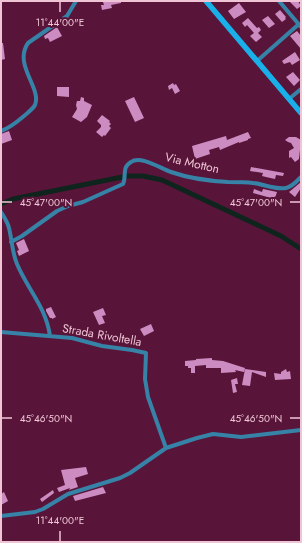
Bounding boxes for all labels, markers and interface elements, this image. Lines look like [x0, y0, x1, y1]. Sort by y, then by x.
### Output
text: 11°44'00"E [36, 15, 84, 30]
street label: Via Motton [163, 148, 221, 178]
text: 45°47'00"N [20, 195, 72, 210]
text: 45°47'00"N [230, 195, 282, 210]
street label: Strada Rivoltella [61, 319, 143, 351]
text: 45°46'50"N [20, 411, 72, 426]
text: 45°46'50"N [230, 411, 282, 426]
text: 11°44'00"E [36, 513, 84, 528]

